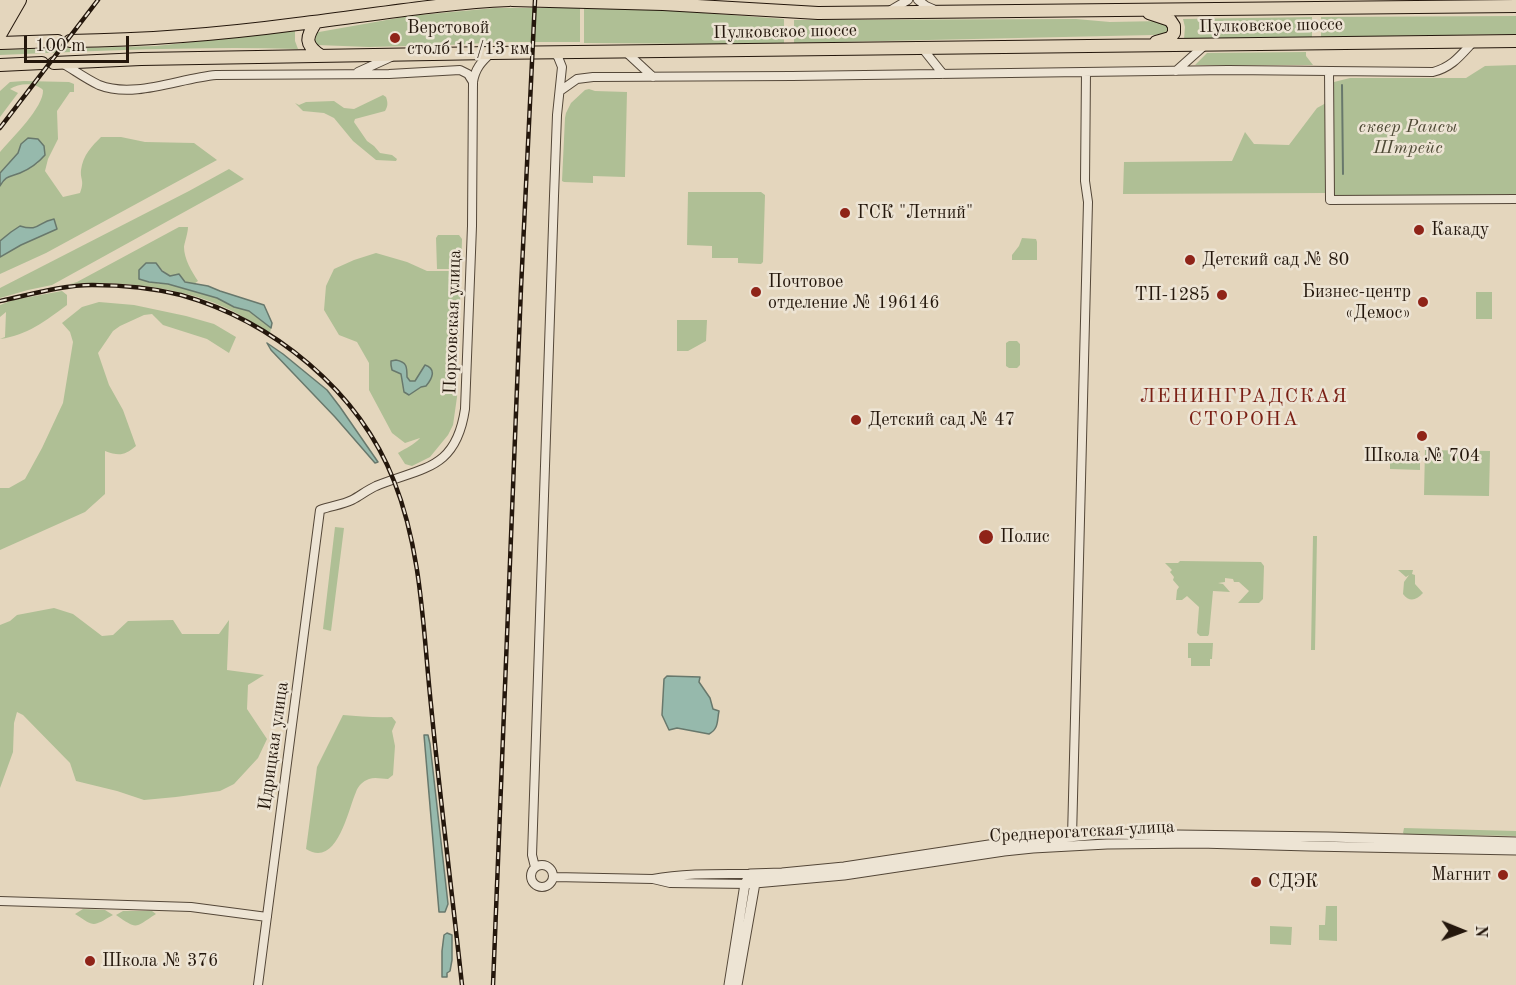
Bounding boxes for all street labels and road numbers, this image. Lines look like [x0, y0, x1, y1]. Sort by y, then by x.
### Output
street label: Пулковское шоссе [1199, 14, 1343, 38]
street label: Пулковское шоссе [713, 20, 857, 44]
street label: Порховская улица [440, 249, 466, 395]
street label: Идрицкая улица [254, 680, 294, 812]
street label: Среднерогатская улица [989, 816, 1175, 848]

